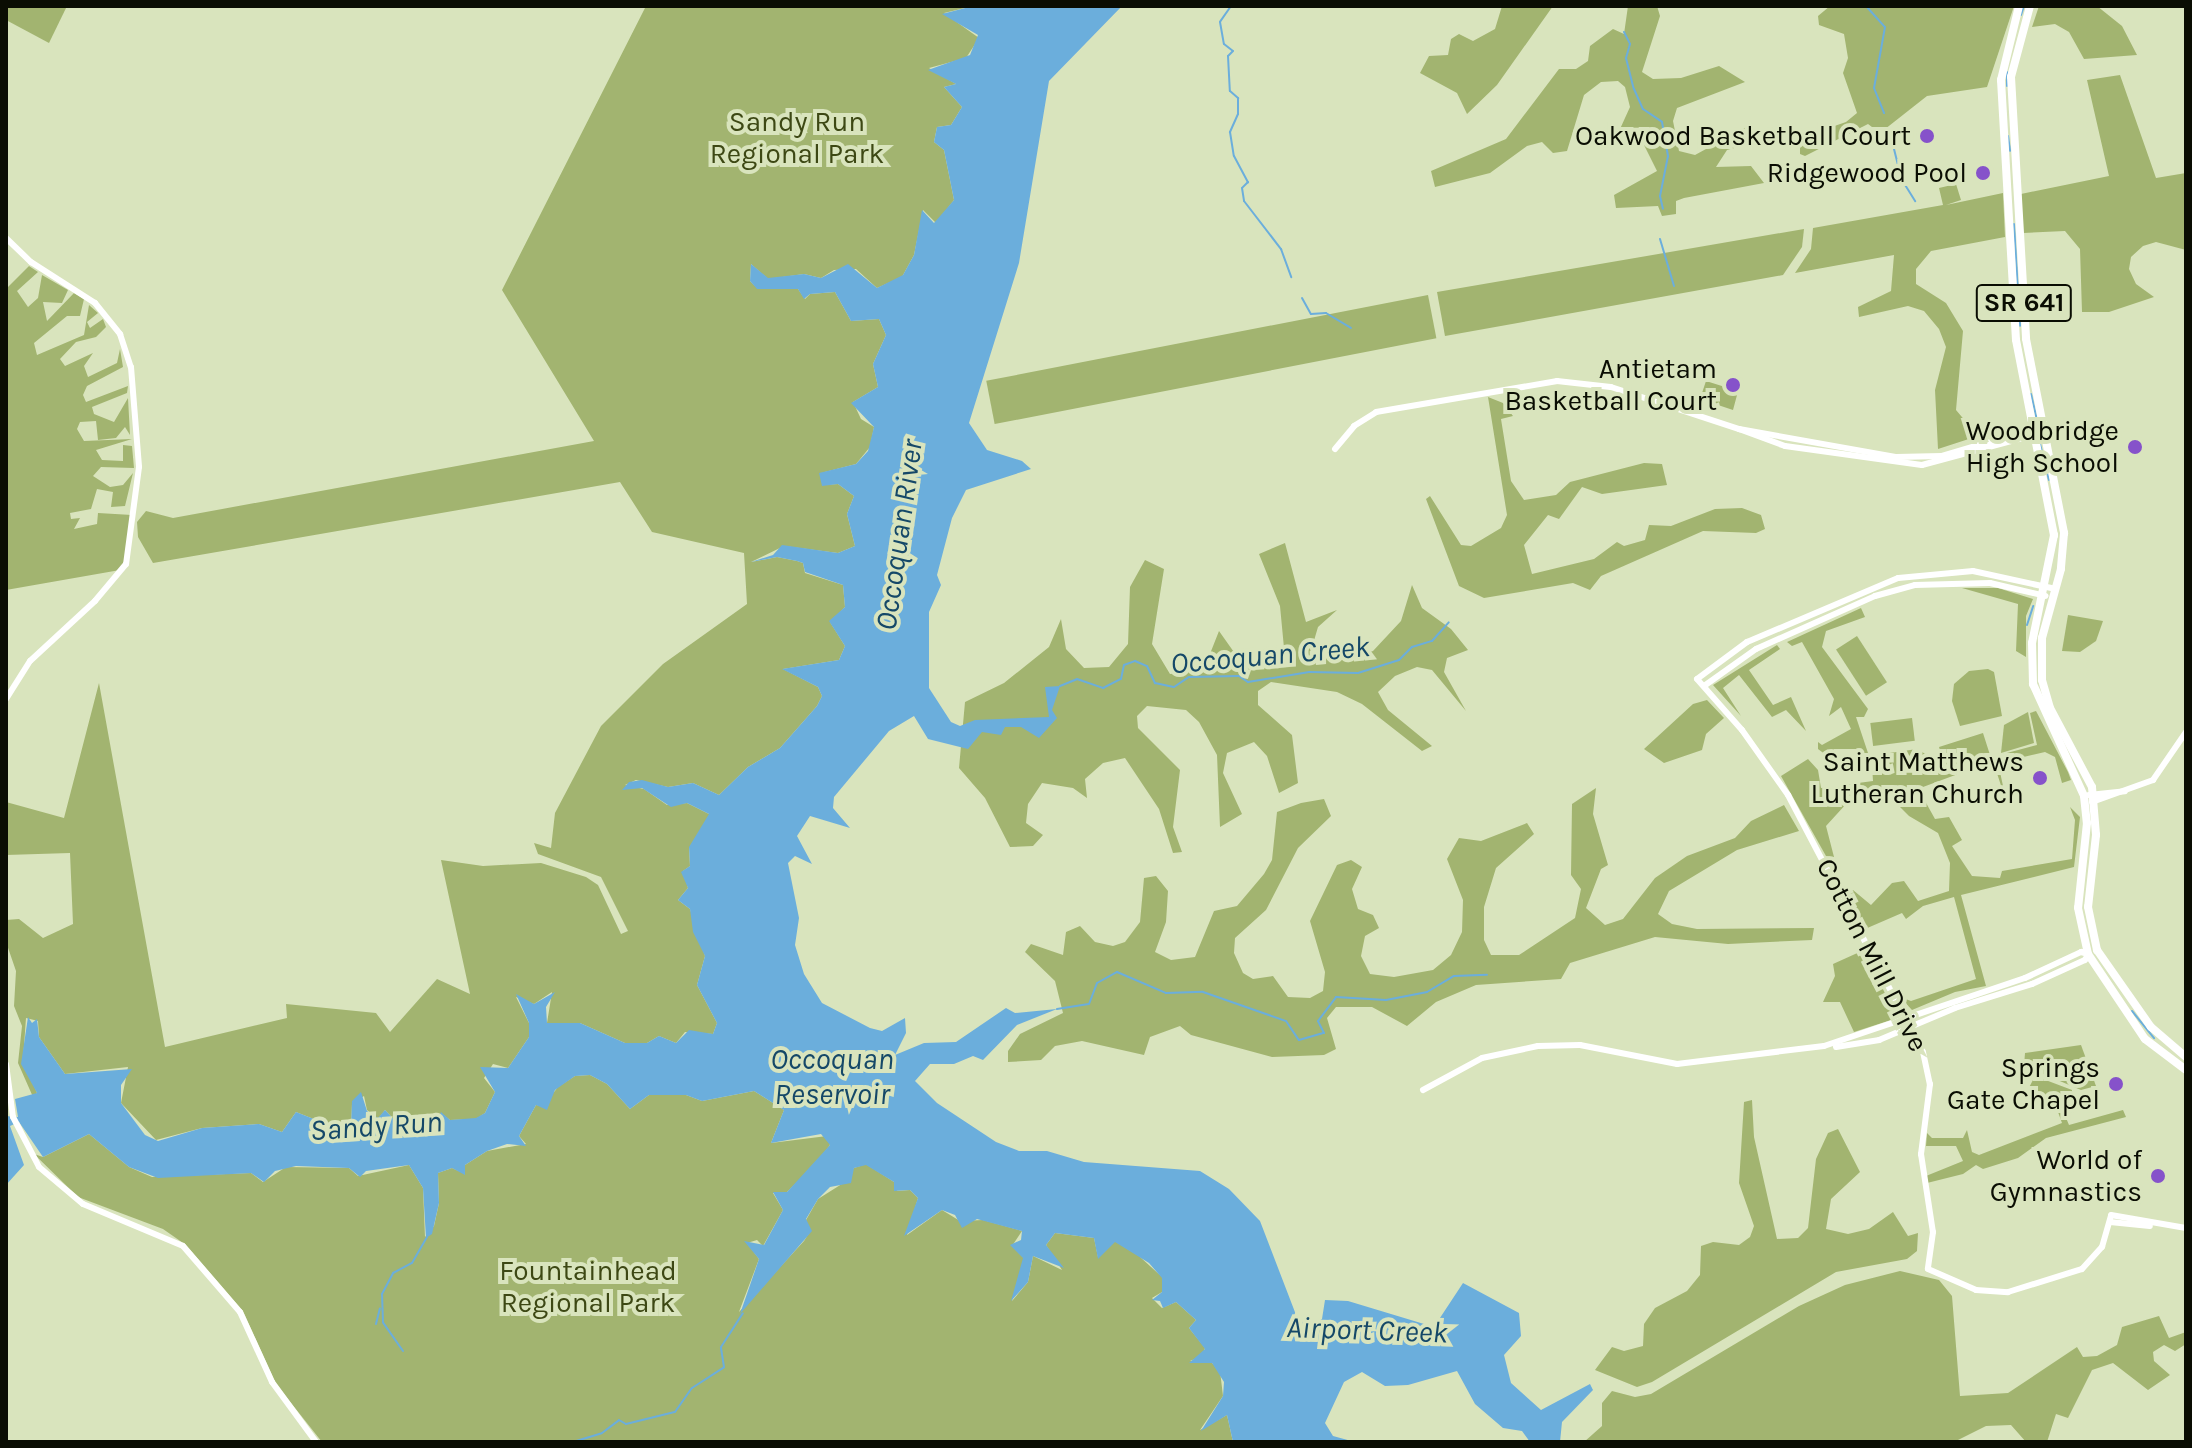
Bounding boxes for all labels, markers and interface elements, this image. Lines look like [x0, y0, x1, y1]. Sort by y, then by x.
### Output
park label: Sandy Run Regional Park [710, 105, 884, 171]
place label: Oakwood Basketball Court [1575, 119, 1911, 153]
marker: Oakwood Basketball Court [1918, 127, 1936, 145]
place label: Ridgewood Pool [1767, 156, 1967, 190]
marker: Ridgewood Pool [1974, 164, 1992, 182]
road number: SR 641 [1974, 281, 2074, 325]
place label: Antietam Basketball Court [1504, 352, 1717, 418]
marker: Antietam Basketball Court [1724, 376, 1742, 394]
place label: Woodbridge High School [1966, 414, 2119, 480]
water label: Occoquan River [868, 437, 930, 633]
marker: Woodbridge High School [2126, 438, 2144, 456]
water label: Occoquan Creek [1169, 628, 1371, 682]
place label: Saint Matthews Lutheran Church [1811, 745, 2024, 811]
marker: Saint Matthews Lutheran Church [2031, 769, 2049, 787]
street label: Cotton Mill Drive [1809, 853, 1935, 1057]
water label: Occoquan Reservoir [770, 1041, 894, 1112]
place label: Springs Gate Chapel [1947, 1051, 2100, 1117]
marker: Springs Gate Chapel [2107, 1075, 2125, 1093]
water label: Sandy Run [309, 1103, 443, 1149]
place label: World of Gymnastics [1990, 1143, 2142, 1209]
marker: World of Gymnastics [2149, 1167, 2167, 1185]
park label: Fountainhead Regional Park [499, 1254, 677, 1320]
water label: Airport Creek [1286, 1309, 1448, 1351]

